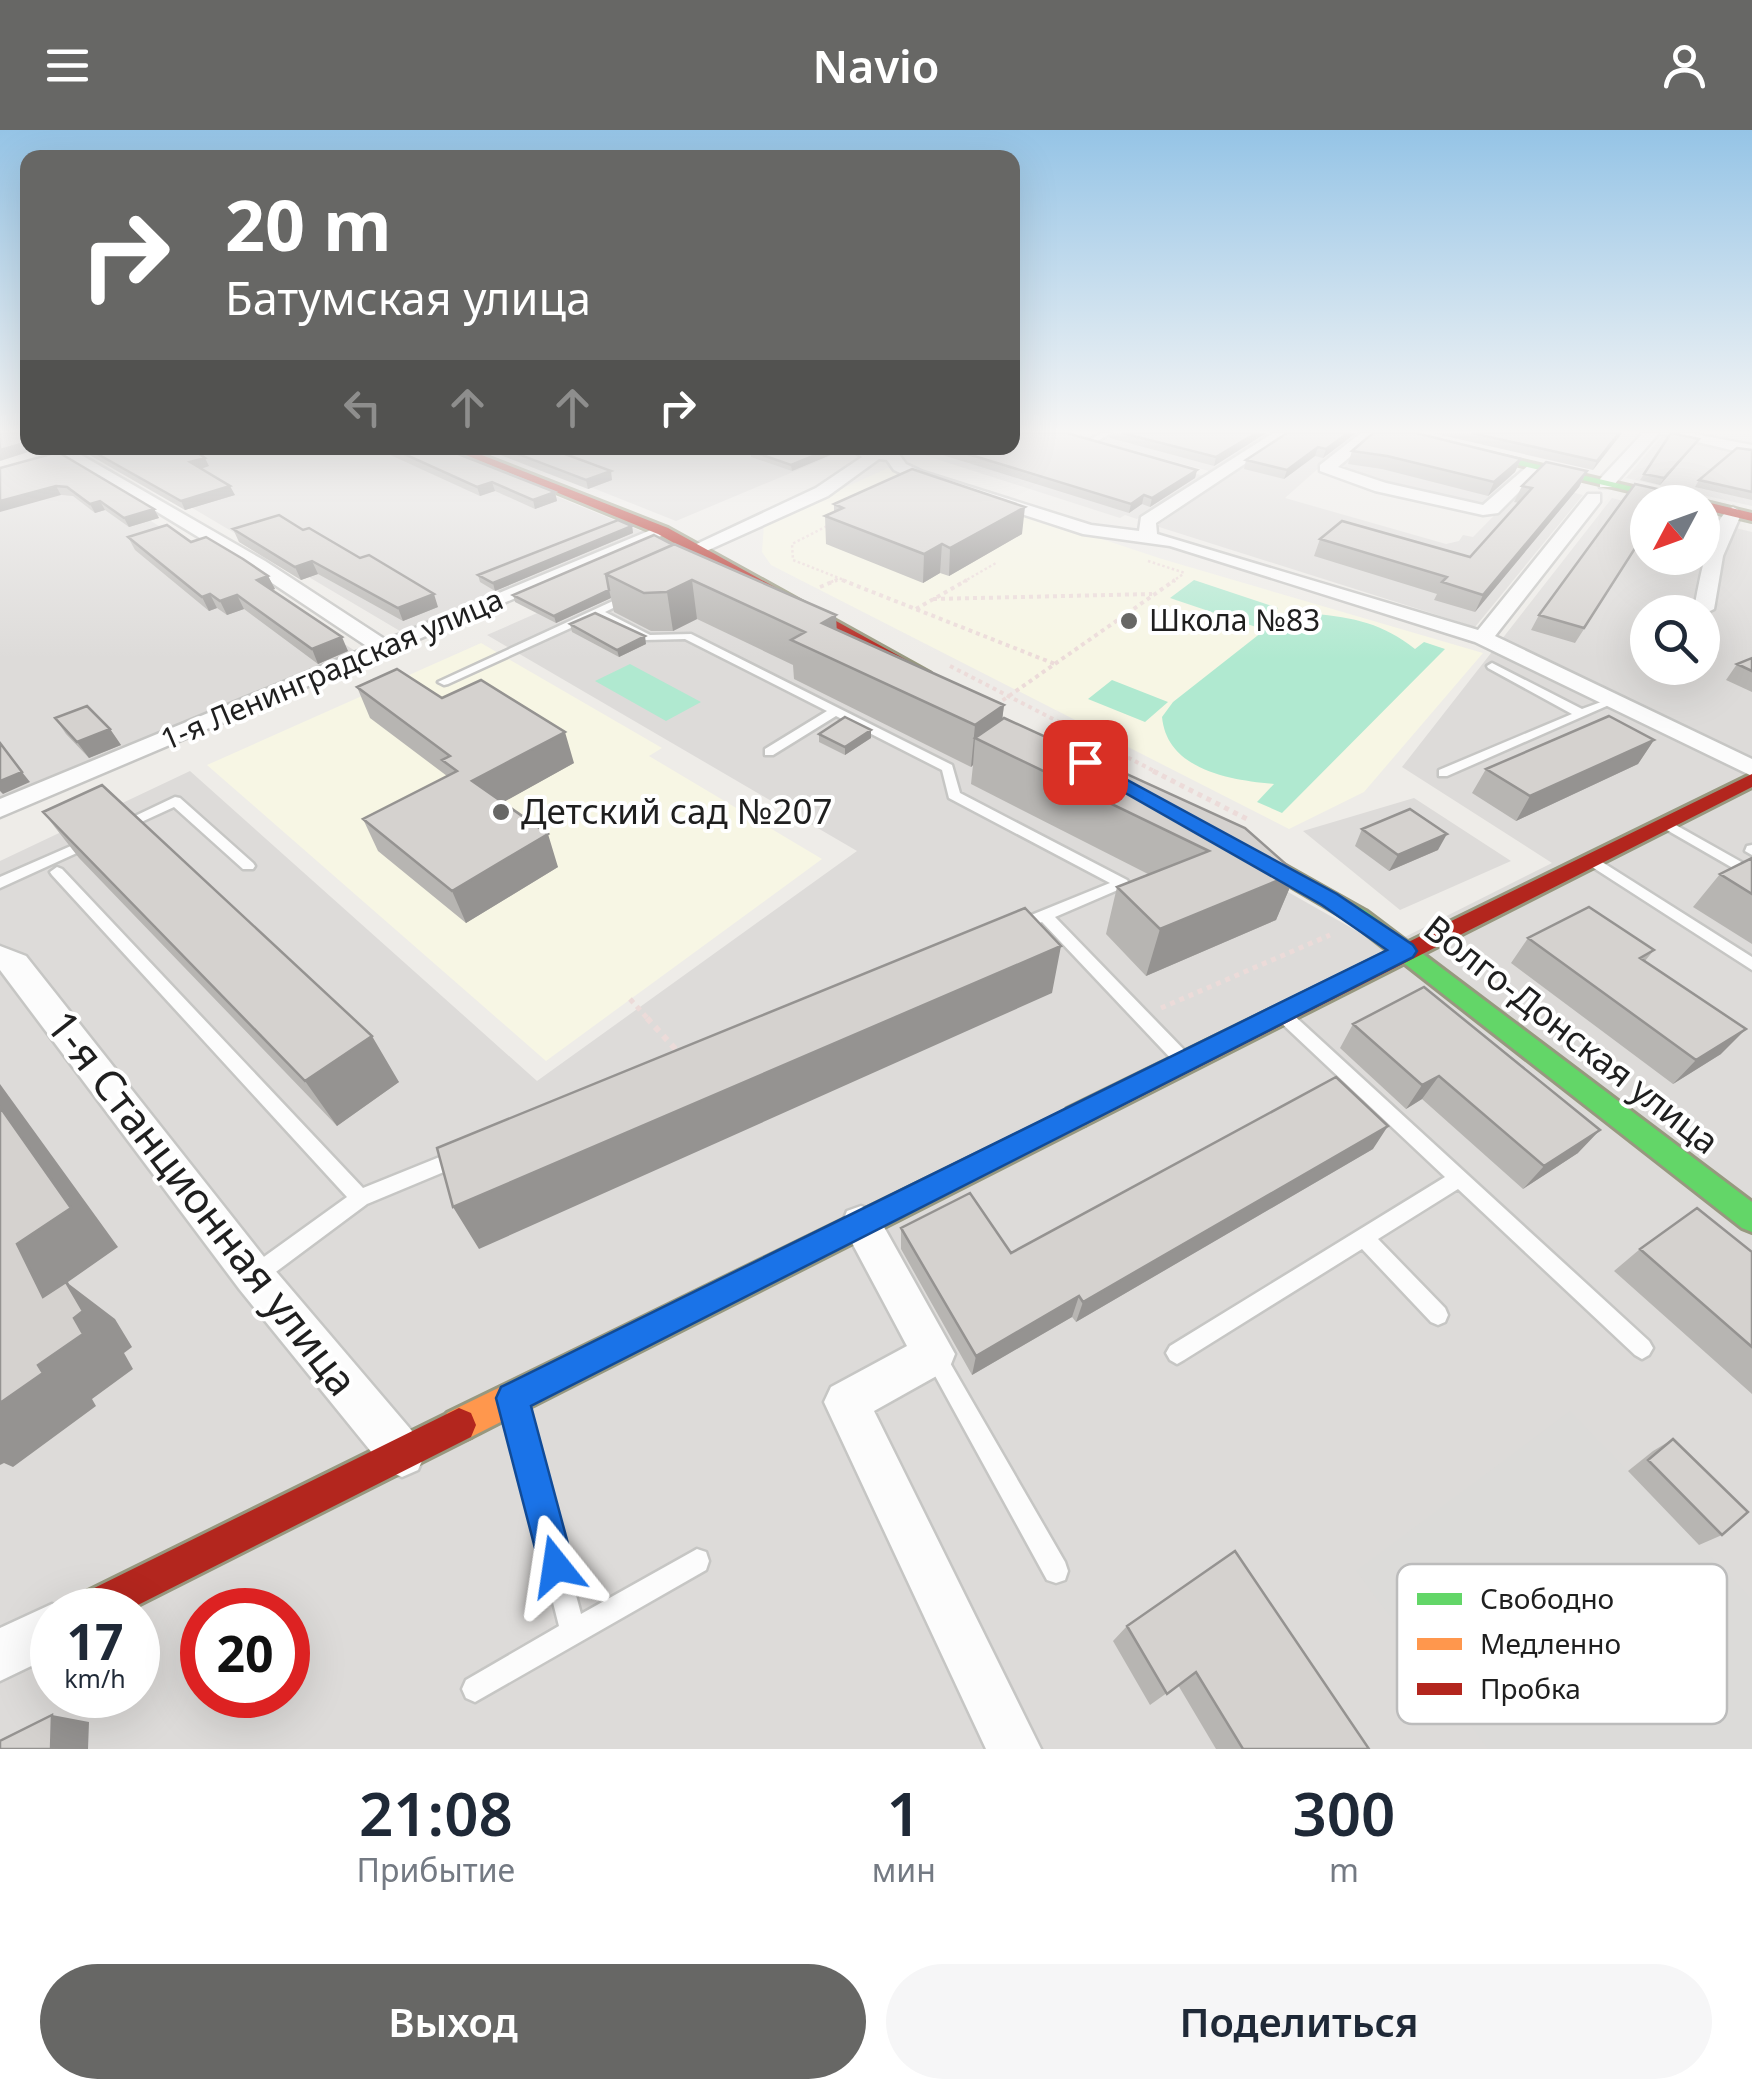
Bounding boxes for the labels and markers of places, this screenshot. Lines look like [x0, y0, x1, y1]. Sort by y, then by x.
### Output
place label: Школа №83 [1149, 599, 1320, 640]
marker: Школа №83 [1118, 610, 1140, 632]
pin [1043, 720, 1128, 805]
place label: Детский сад №207 [521, 787, 833, 834]
marker: Детский сад №207 [490, 801, 512, 823]

